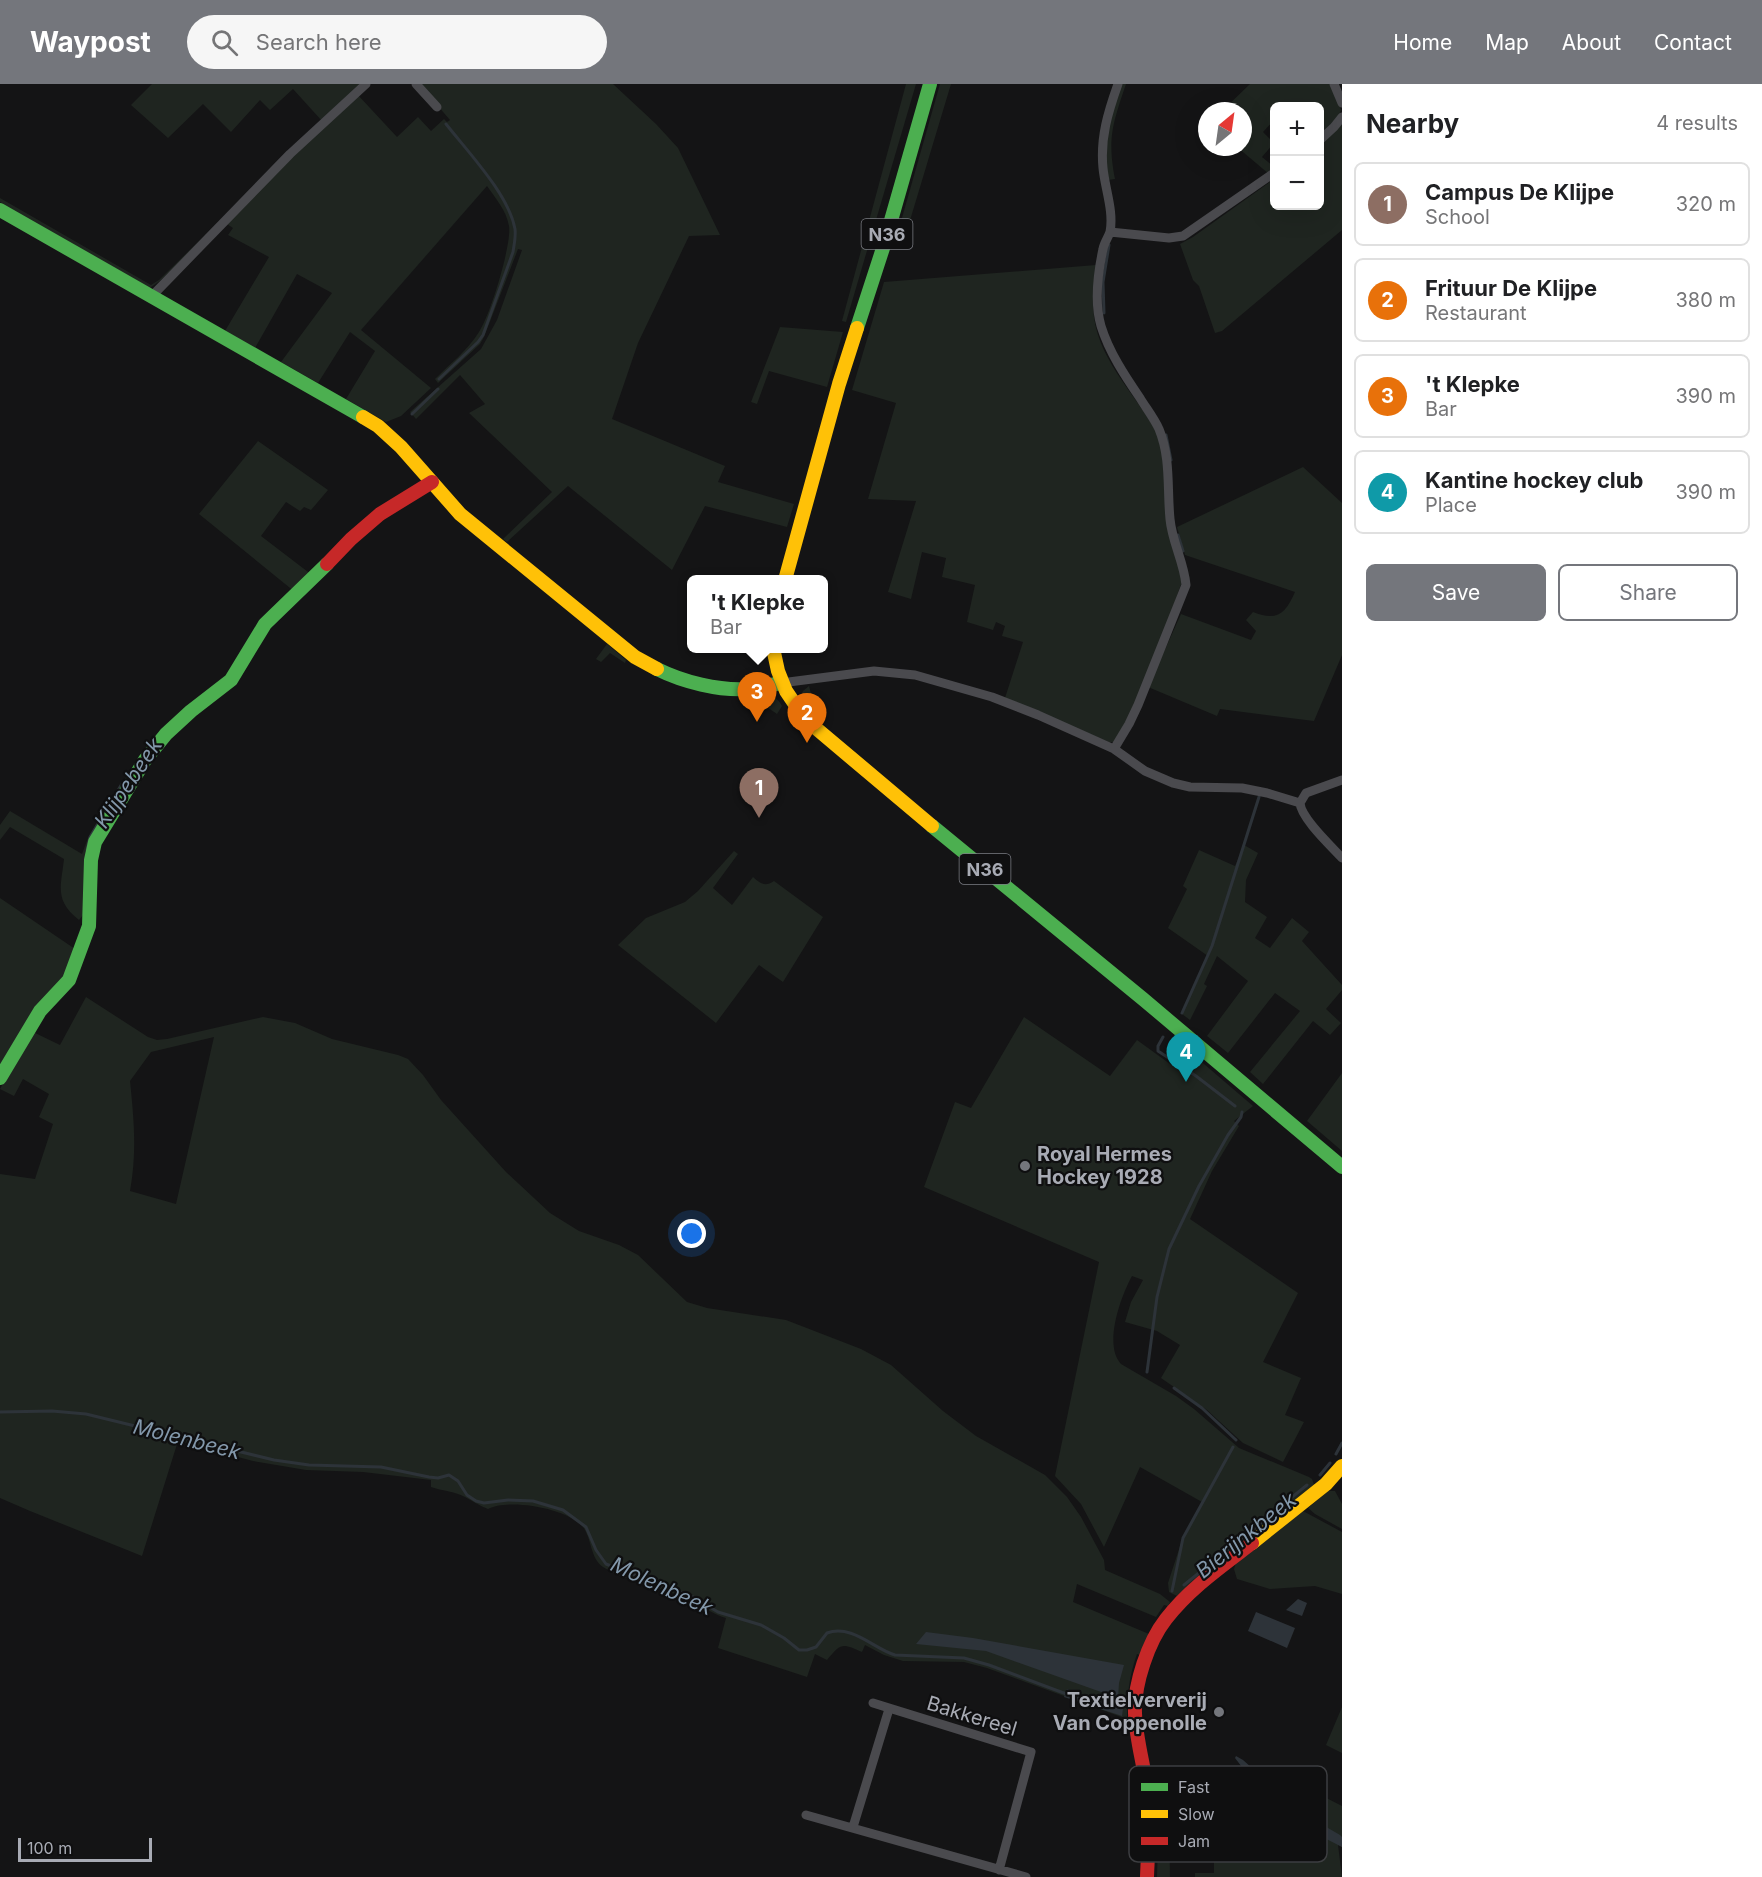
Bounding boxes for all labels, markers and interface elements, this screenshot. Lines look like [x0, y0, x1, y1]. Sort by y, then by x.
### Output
search box [187, 15, 607, 69]
text: Waypost [30, 25, 151, 59]
icon: search [208, 26, 241, 59]
text: Search here [256, 29, 382, 55]
text: Home [1393, 30, 1452, 55]
text: Map [1485, 30, 1529, 55]
text: About [1562, 30, 1621, 55]
text: Contact [1654, 30, 1732, 55]
north arrow [1198, 102, 1252, 156]
map controls [1270, 102, 1324, 210]
button: + [1270, 102, 1324, 156]
text: Nearby [1366, 108, 1459, 139]
text: 4 results [1656, 111, 1738, 135]
button: − [1270, 156, 1324, 210]
text: Campus De Klijpe [1425, 179, 1614, 205]
text: 1 [1383, 192, 1392, 216]
text: 320 m [1676, 192, 1736, 216]
text: School [1425, 205, 1490, 229]
road number: N36 [862, 219, 912, 249]
text: Frituur De Klijpe [1425, 275, 1597, 301]
text: 2 [1381, 288, 1394, 312]
text: 380 m [1676, 288, 1736, 312]
text: Restaurant [1425, 301, 1527, 325]
text: 't Klepke [1425, 371, 1520, 397]
text: 3 [1381, 384, 1394, 408]
text: 390 m [1675, 384, 1736, 408]
text: Bar [1425, 397, 1457, 421]
text: Kantine hockey club [1425, 467, 1643, 493]
text: 4 [1381, 480, 1394, 504]
text: 390 m [1675, 480, 1736, 504]
text: Place [1425, 493, 1477, 517]
button: Save [1366, 564, 1546, 621]
button: Share [1558, 564, 1738, 621]
popup [687, 575, 828, 653]
text: 't Klepke [710, 589, 805, 615]
text: Bar [710, 615, 742, 639]
pin: 3 [738, 672, 777, 722]
pin: 2 [788, 694, 826, 743]
water label: Klijpebeek [89, 733, 167, 833]
pin: 1 [740, 768, 778, 818]
road number: N36 [960, 854, 1010, 884]
pin: 4 [1166, 1032, 1206, 1082]
place label: Royal Hermes Hockey 1928 [1037, 1142, 1172, 1189]
marker: Royal Hermes Hockey 1928 [1018, 1159, 1032, 1173]
your location [677, 1219, 706, 1248]
water label: Molenbeek [131, 1414, 244, 1465]
water label: Bierijnkbeek [1191, 1487, 1302, 1583]
water label: Molenbeek [607, 1551, 717, 1621]
place label: Textielververij Van Coppenolle [1053, 1688, 1207, 1735]
street label: Bakkereel [924, 1691, 1020, 1741]
marker: Textielververij Van Coppenolle [1212, 1705, 1226, 1719]
legend [1129, 1766, 1327, 1862]
text: Fast [1178, 1777, 1210, 1797]
text: Slow [1178, 1804, 1215, 1824]
text: Jam [1178, 1831, 1210, 1851]
scale bar [18, 1835, 152, 1862]
text: 100 m [27, 1838, 72, 1858]

